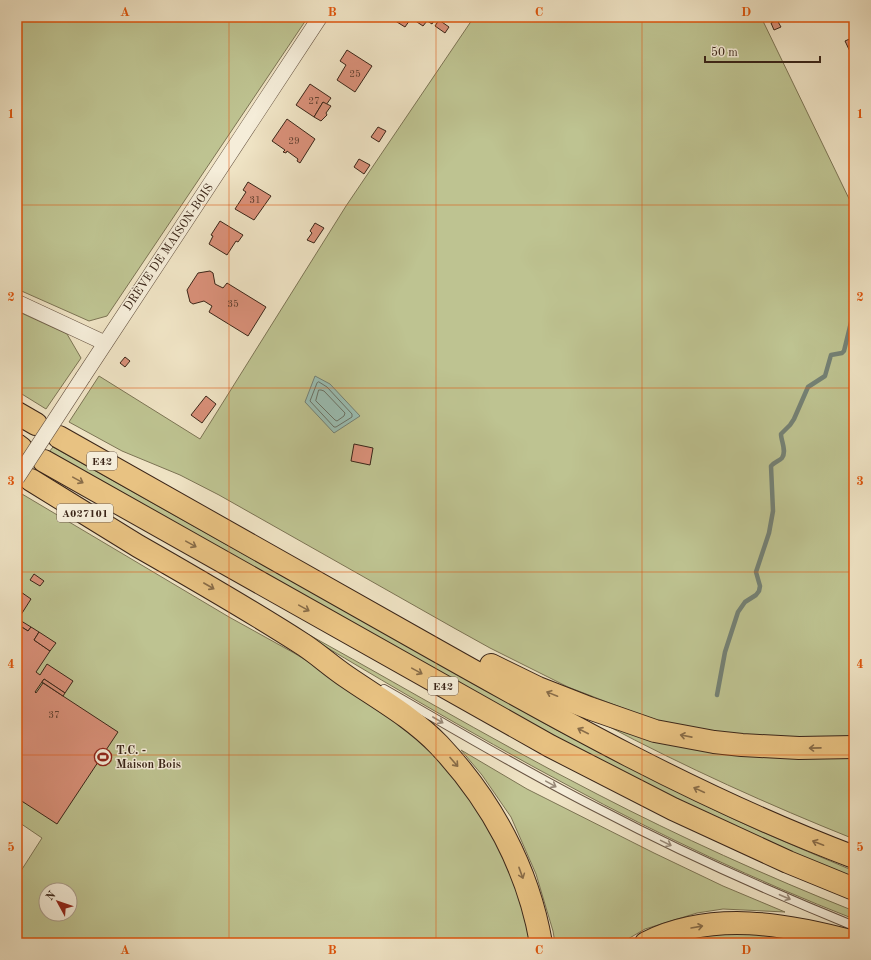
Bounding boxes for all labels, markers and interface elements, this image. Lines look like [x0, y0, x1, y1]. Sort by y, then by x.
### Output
text: A [120, 6, 130, 19]
text: B [327, 6, 337, 19]
text: C [535, 6, 543, 19]
text: D [741, 6, 751, 19]
scale bar [705, 38, 820, 64]
text: 50 m [711, 46, 738, 59]
house number: 25 [349, 69, 361, 79]
house number: 27 [308, 96, 320, 106]
text: 1 [7, 108, 15, 121]
text: 1 [856, 108, 864, 121]
house number: 29 [288, 136, 300, 146]
street label: DRÈVE DE MAISON-BOIS [119, 180, 216, 313]
house number: 31 [249, 195, 261, 205]
text: 2 [7, 291, 15, 304]
text: 2 [856, 291, 864, 304]
house number: 35 [227, 299, 239, 309]
road number: E42 [87, 452, 117, 470]
text: 3 [7, 475, 15, 488]
text: 3 [856, 475, 864, 488]
one-way arrow [72, 476, 84, 484]
road number: A027101 [57, 504, 113, 522]
one-way arrow [185, 540, 197, 548]
one-way arrow [203, 583, 215, 591]
one-way arrow [298, 604, 310, 612]
text: 4 [7, 658, 15, 671]
text: 4 [856, 658, 864, 671]
one-way arrow [411, 668, 423, 676]
road number: E42 [428, 677, 458, 695]
one-way arrow [547, 689, 559, 697]
house number: 37 [48, 710, 60, 720]
one-way arrow [432, 716, 444, 724]
one-way arrow [577, 727, 589, 734]
one-way arrow [680, 732, 693, 740]
one-way arrow [809, 744, 822, 752]
place label: T.C. - Maison Bois [116, 745, 181, 771]
sports icon: T.C. - Maison Bois [93, 747, 113, 767]
one-way arrow [449, 757, 458, 767]
one-way arrow [545, 780, 557, 788]
one-way arrow [693, 786, 705, 793]
one-way arrow [812, 839, 824, 847]
one-way arrow [660, 840, 672, 847]
text: 5 [7, 841, 15, 854]
text: 5 [856, 841, 864, 854]
one-way arrow [518, 866, 526, 878]
north arrow [38, 882, 78, 922]
text: N [45, 889, 59, 903]
one-way arrow [778, 894, 790, 901]
one-way arrow [690, 923, 703, 931]
text: A [120, 944, 130, 957]
text: B [327, 944, 337, 957]
text: C [535, 944, 543, 957]
text: D [741, 944, 751, 957]

